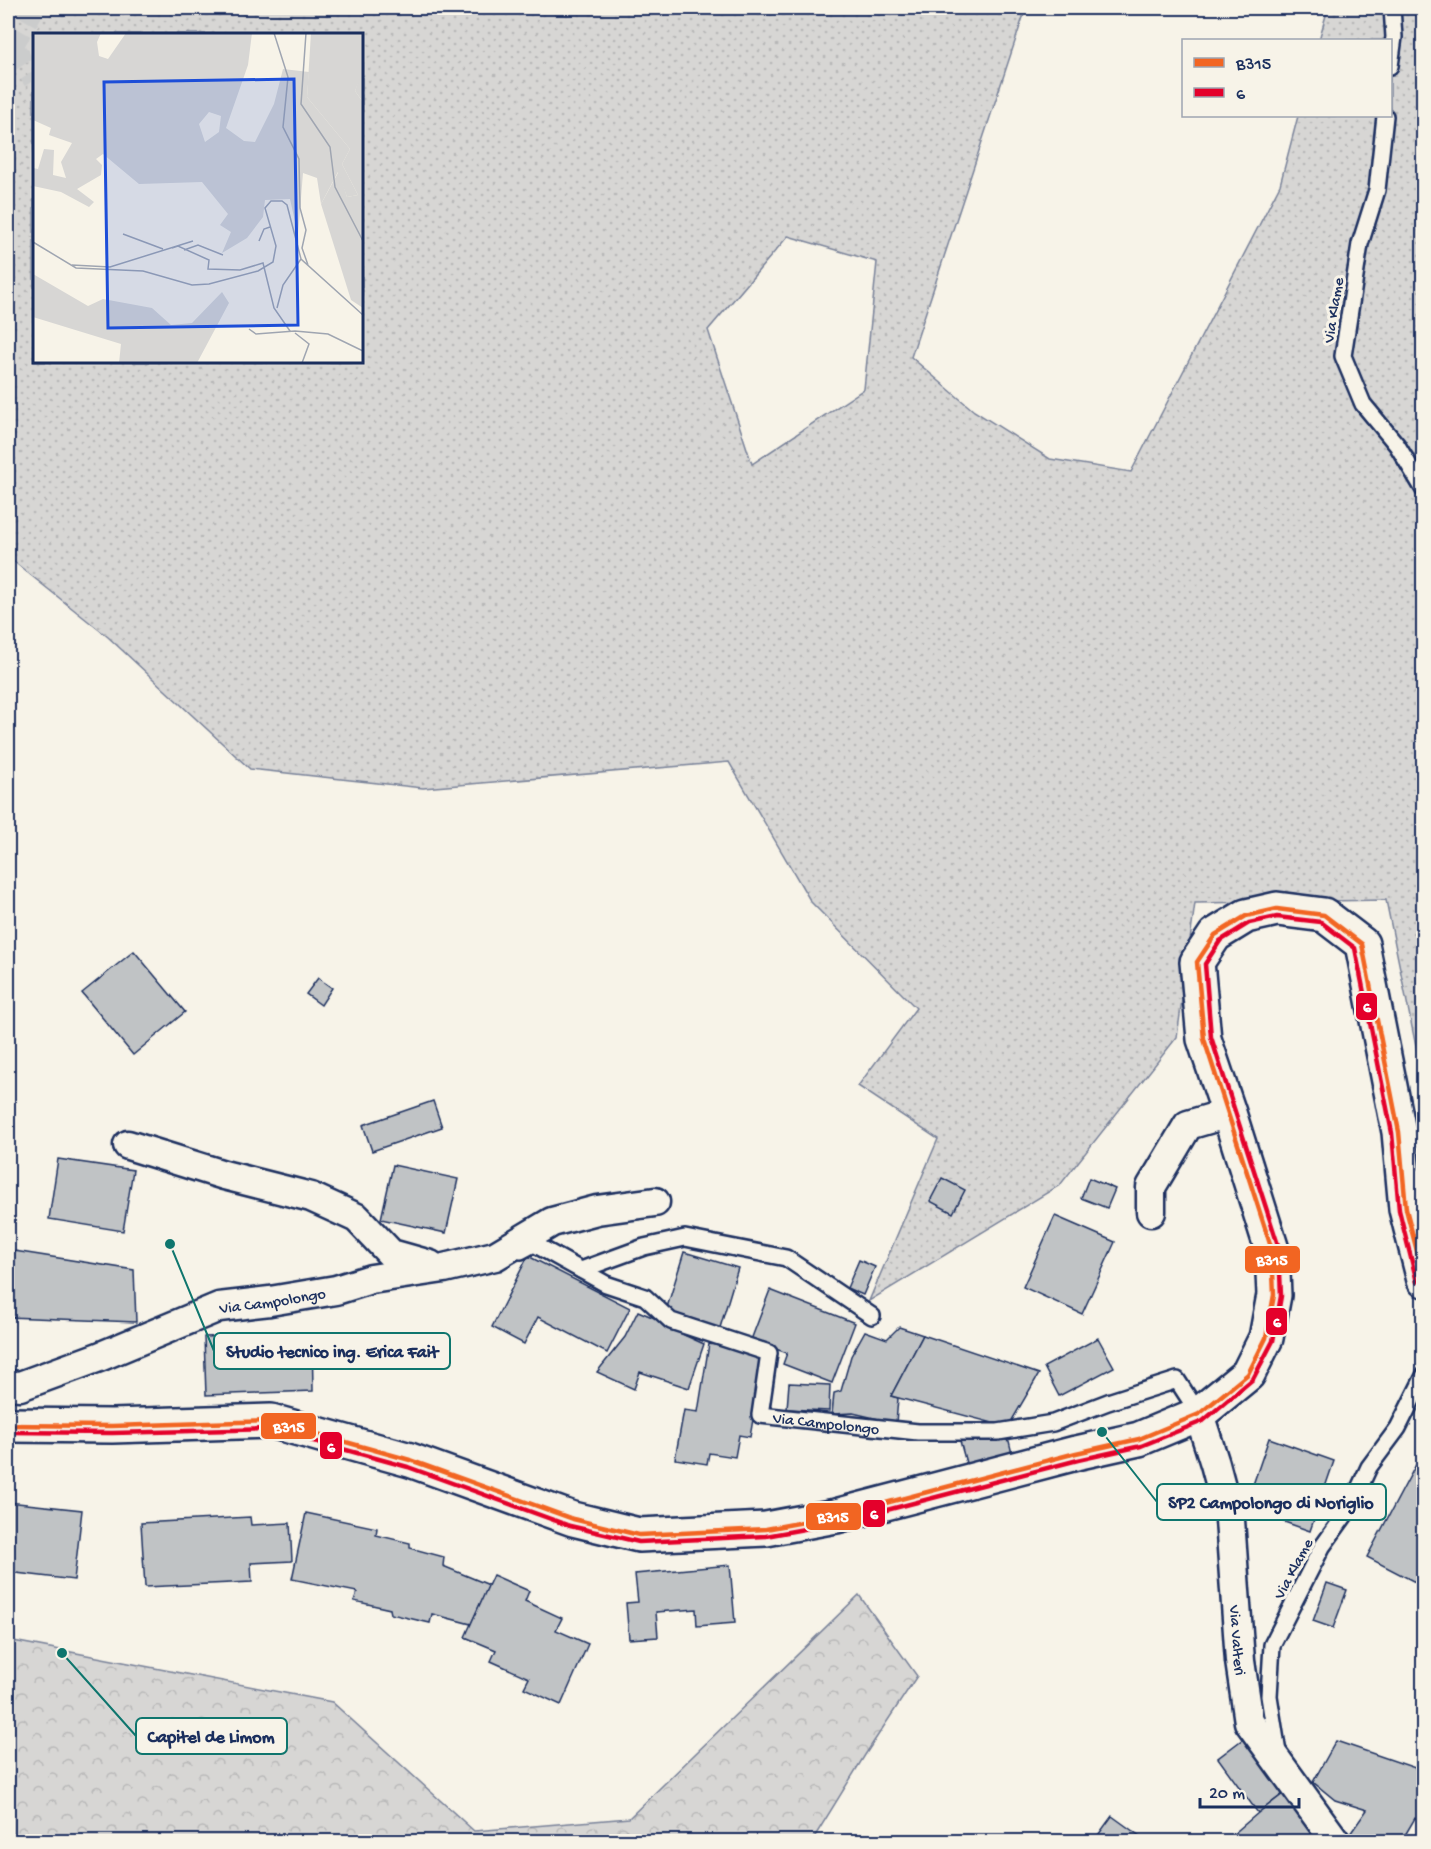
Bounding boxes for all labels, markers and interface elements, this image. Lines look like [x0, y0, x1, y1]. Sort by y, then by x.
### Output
inset map [33, 33, 363, 363]
legend [1182, 39, 1392, 117]
text: B315 [1235, 55, 1271, 76]
text: 6 [1236, 85, 1246, 106]
street label: Via Klame [1321, 276, 1350, 346]
line badge: 6 [1355, 992, 1378, 1021]
text: 6 [1363, 1000, 1372, 1019]
line badge: B315 [1244, 1245, 1301, 1274]
text: B315 [1255, 1253, 1288, 1272]
street label: Via Campolongo [218, 1286, 327, 1320]
line badge: 6 [1265, 1307, 1288, 1336]
text: 6 [1273, 1315, 1282, 1334]
callout: Studio tecnico ing. Erica Fait [214, 1333, 450, 1369]
text: Studio tecnico ing. Erica Fait [226, 1343, 440, 1364]
street label: Via Campolongo [771, 1410, 880, 1441]
line badge: B315 [260, 1412, 317, 1440]
text: B315 [272, 1420, 305, 1439]
line badge: 6 [319, 1431, 343, 1460]
text: 6 [327, 1440, 336, 1459]
callout: SP2 Campolongo di Noriglio [1157, 1484, 1386, 1520]
text: SP2 Campolongo di Noriglio [1168, 1494, 1374, 1515]
line badge: 6 [862, 1499, 886, 1528]
line badge: B315 [805, 1502, 862, 1531]
text: 6 [870, 1507, 879, 1526]
text: B315 [816, 1510, 849, 1529]
street label: Via Klame [1271, 1535, 1319, 1604]
street label: Via Valteri [1223, 1604, 1248, 1677]
callout: Capitel de Limom [136, 1718, 287, 1754]
text: Capitel de Limom [147, 1728, 275, 1749]
scale bar [1200, 1771, 1299, 1809]
text: 20 m [1209, 1784, 1245, 1805]

